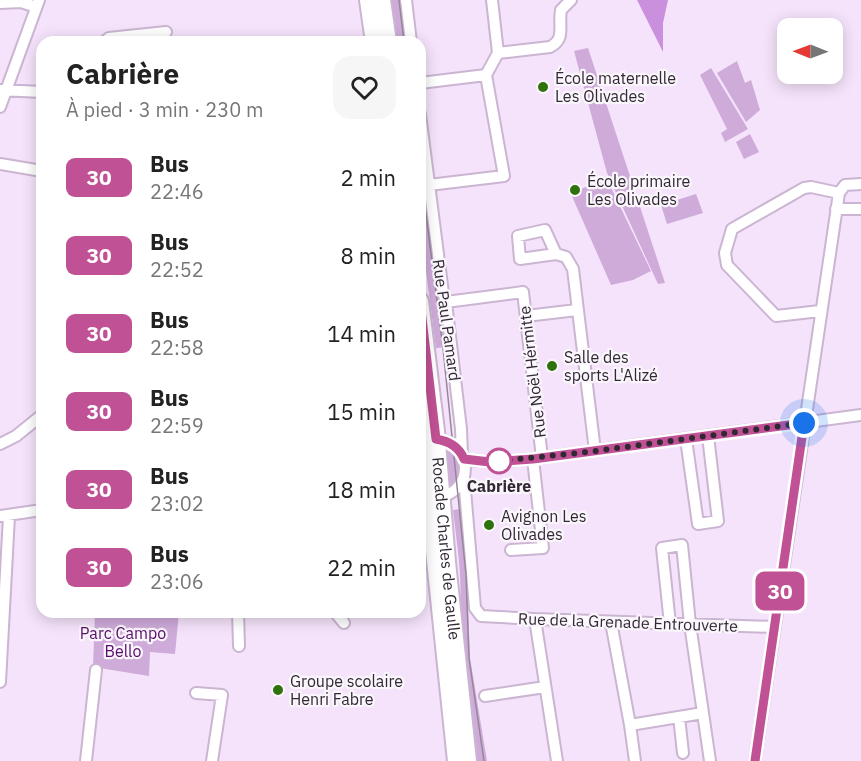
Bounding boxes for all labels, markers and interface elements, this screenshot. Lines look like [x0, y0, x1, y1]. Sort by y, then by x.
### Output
north arrow [777, 18, 843, 84]
map controls [777, 18, 843, 84]
text: Cabrière [66, 55, 179, 92]
button: heart [333, 56, 396, 119]
place label: École maternelle Les Olivades [555, 67, 676, 106]
marker: École maternelle Les Olivades [536, 80, 550, 94]
text: À pied · 3 min · 230 m [66, 96, 263, 123]
text: Bus [150, 149, 189, 178]
text: 30 [86, 163, 112, 191]
text: 2 min [340, 163, 396, 192]
place label: École primaire Les Olivades [587, 170, 690, 209]
text: 22:46 [150, 178, 204, 205]
marker: École primaire Les Olivades [568, 183, 582, 197]
text: Bus [150, 227, 189, 256]
text: 30 [86, 241, 112, 269]
text: 8 min [340, 241, 396, 270]
text: 22:52 [150, 256, 204, 283]
street label: Rue Paul Pamard [429, 258, 465, 382]
text: Bus [150, 305, 189, 334]
street label: Rue Noël Hérmitte [514, 305, 550, 439]
text: 30 [86, 319, 112, 347]
text: 14 min [327, 319, 396, 348]
text: 22:58 [150, 334, 204, 361]
place label: Salle des sports L'Alizé [564, 347, 658, 385]
marker: Salle des sports L'Alizé [545, 359, 559, 373]
text: Bus [150, 383, 189, 412]
text: 30 [86, 397, 112, 425]
text: 15 min [327, 397, 396, 426]
your location [789, 408, 819, 438]
text: 22:59 [150, 412, 204, 439]
marker: Cabrière [486, 448, 512, 474]
street label: Rocade Charles de Gaulle [428, 456, 465, 641]
text: Bus [150, 461, 189, 490]
text: 30 [86, 475, 112, 503]
text: 18 min [327, 475, 396, 504]
place label: Cabrière [467, 476, 531, 496]
text: 23:02 [150, 490, 204, 517]
place label: Avignon Les Olivades [501, 506, 587, 544]
marker: Avignon Les Olivades [482, 518, 496, 532]
text: Bus [150, 539, 189, 568]
text: 30 [86, 553, 112, 581]
text: 22 min [327, 553, 396, 582]
text: 23:06 [150, 568, 204, 595]
line badge: 30 [753, 572, 807, 610]
text: 30 [767, 577, 793, 605]
street label: Rue de la Grenade Entrouverte [518, 608, 739, 636]
park label: Parc Campo Bello [80, 623, 166, 661]
place label: Groupe scolaire Henri Fabre [290, 671, 403, 709]
marker: Groupe scolaire Henri Fabre [271, 683, 285, 697]

